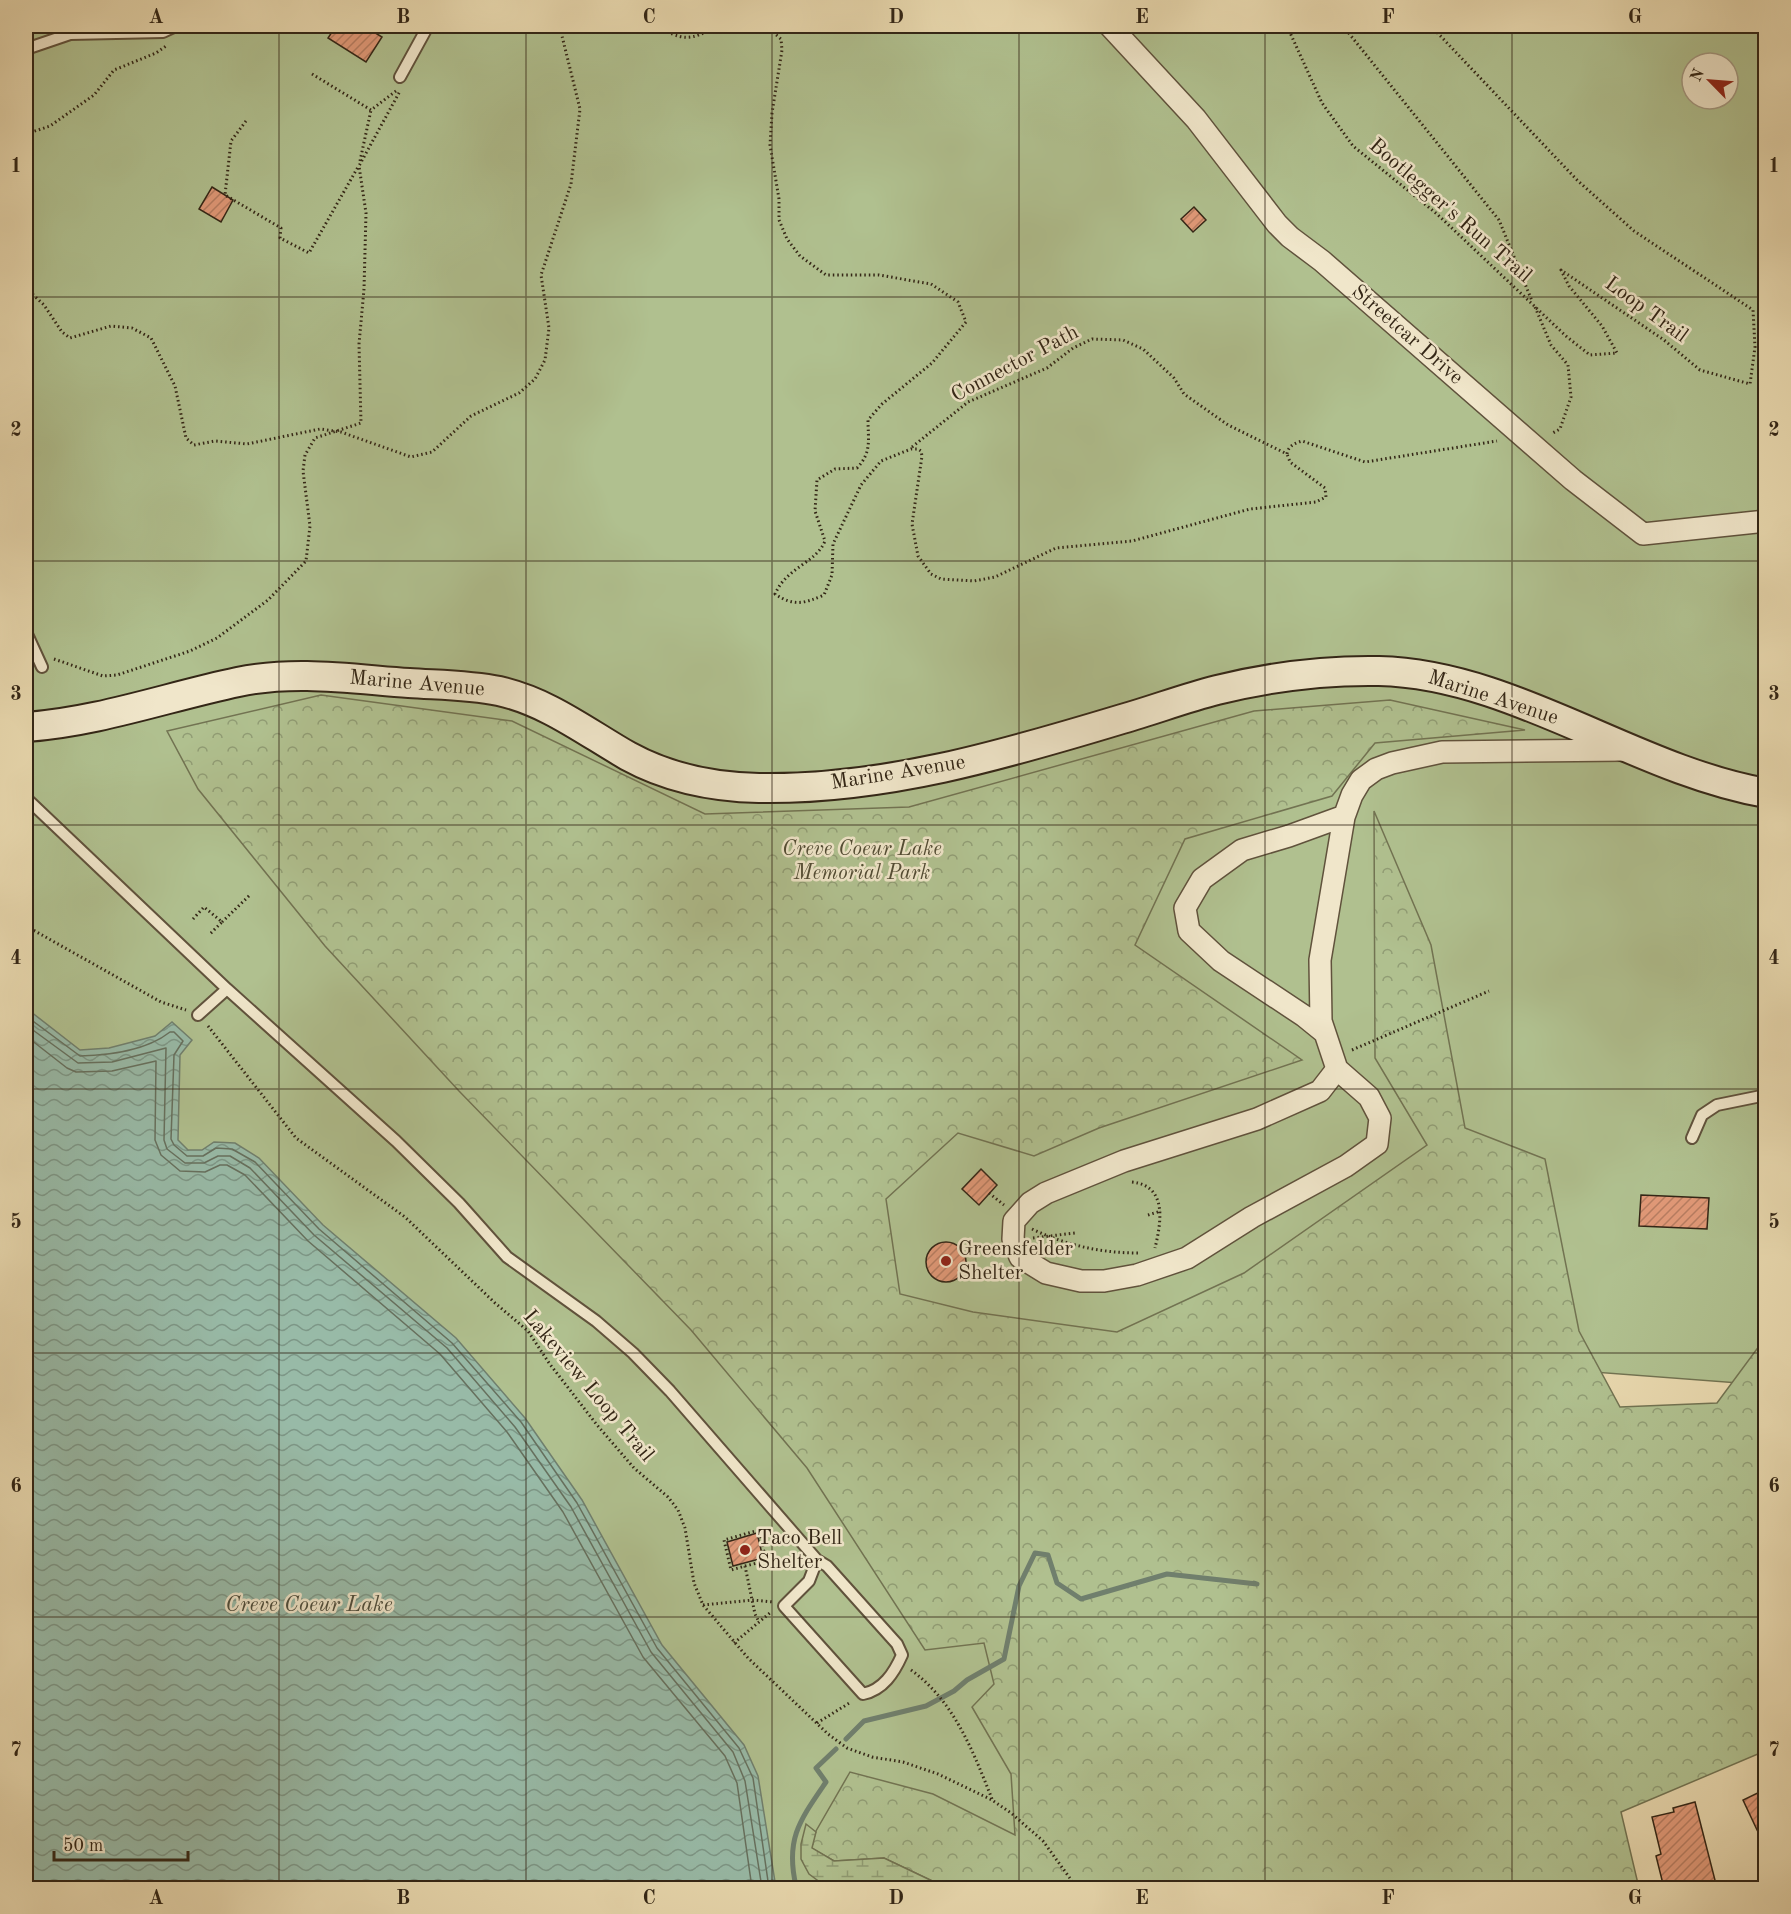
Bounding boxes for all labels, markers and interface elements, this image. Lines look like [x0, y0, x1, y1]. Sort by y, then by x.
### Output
text: A [148, 8, 164, 28]
text: B [396, 8, 410, 28]
text: C [642, 8, 656, 28]
text: D [888, 8, 904, 28]
text: E [1135, 8, 1149, 28]
text: F [1381, 8, 1395, 28]
text: G [1628, 8, 1642, 28]
north arrow [1680, 51, 1740, 111]
text: N [1688, 66, 1708, 84]
street label: Bootlegger's Run Trail [1365, 135, 1536, 287]
text: 1 [10, 157, 22, 177]
text: 1 [1768, 157, 1780, 177]
street label: Loop Trail [1601, 273, 1692, 347]
street label: Streetcar Drive [1347, 281, 1467, 389]
street label: Connector Path [948, 322, 1082, 406]
text: 2 [10, 421, 22, 441]
text: 2 [1768, 421, 1780, 441]
street label: Marine Avenue [1425, 667, 1561, 729]
street label: Marine Avenue [348, 668, 486, 700]
text: 3 [10, 685, 22, 705]
text: 3 [1768, 685, 1780, 705]
street label: Marine Avenue [829, 752, 967, 794]
park label: Creve Coeur Lake Memorial Park [782, 839, 942, 884]
text: 4 [10, 949, 22, 969]
text: 4 [1768, 949, 1780, 969]
text: 5 [10, 1212, 22, 1233]
text: 5 [1768, 1212, 1780, 1233]
place label: Greensfelder Shelter [958, 1239, 1073, 1284]
marker: Greensfelder Shelter [939, 1254, 953, 1268]
street label: Lakeview Loop Trail [519, 1306, 658, 1466]
text: 6 [10, 1477, 22, 1497]
text: 6 [1768, 1477, 1780, 1497]
place label: Taco Bell Shelter [757, 1528, 843, 1573]
marker: Taco Bell Shelter [738, 1543, 752, 1557]
water label: Creve Coeur Lake [225, 1594, 393, 1616]
text: 7 [10, 1741, 22, 1761]
text: 7 [1768, 1741, 1780, 1761]
scale bar [54, 1824, 188, 1862]
text: 50 m [63, 1837, 103, 1855]
text: A [148, 1889, 164, 1909]
text: B [396, 1889, 410, 1909]
text: C [642, 1889, 656, 1909]
text: D [888, 1889, 904, 1909]
text: E [1135, 1889, 1149, 1909]
text: F [1381, 1889, 1395, 1909]
text: G [1628, 1889, 1642, 1909]

